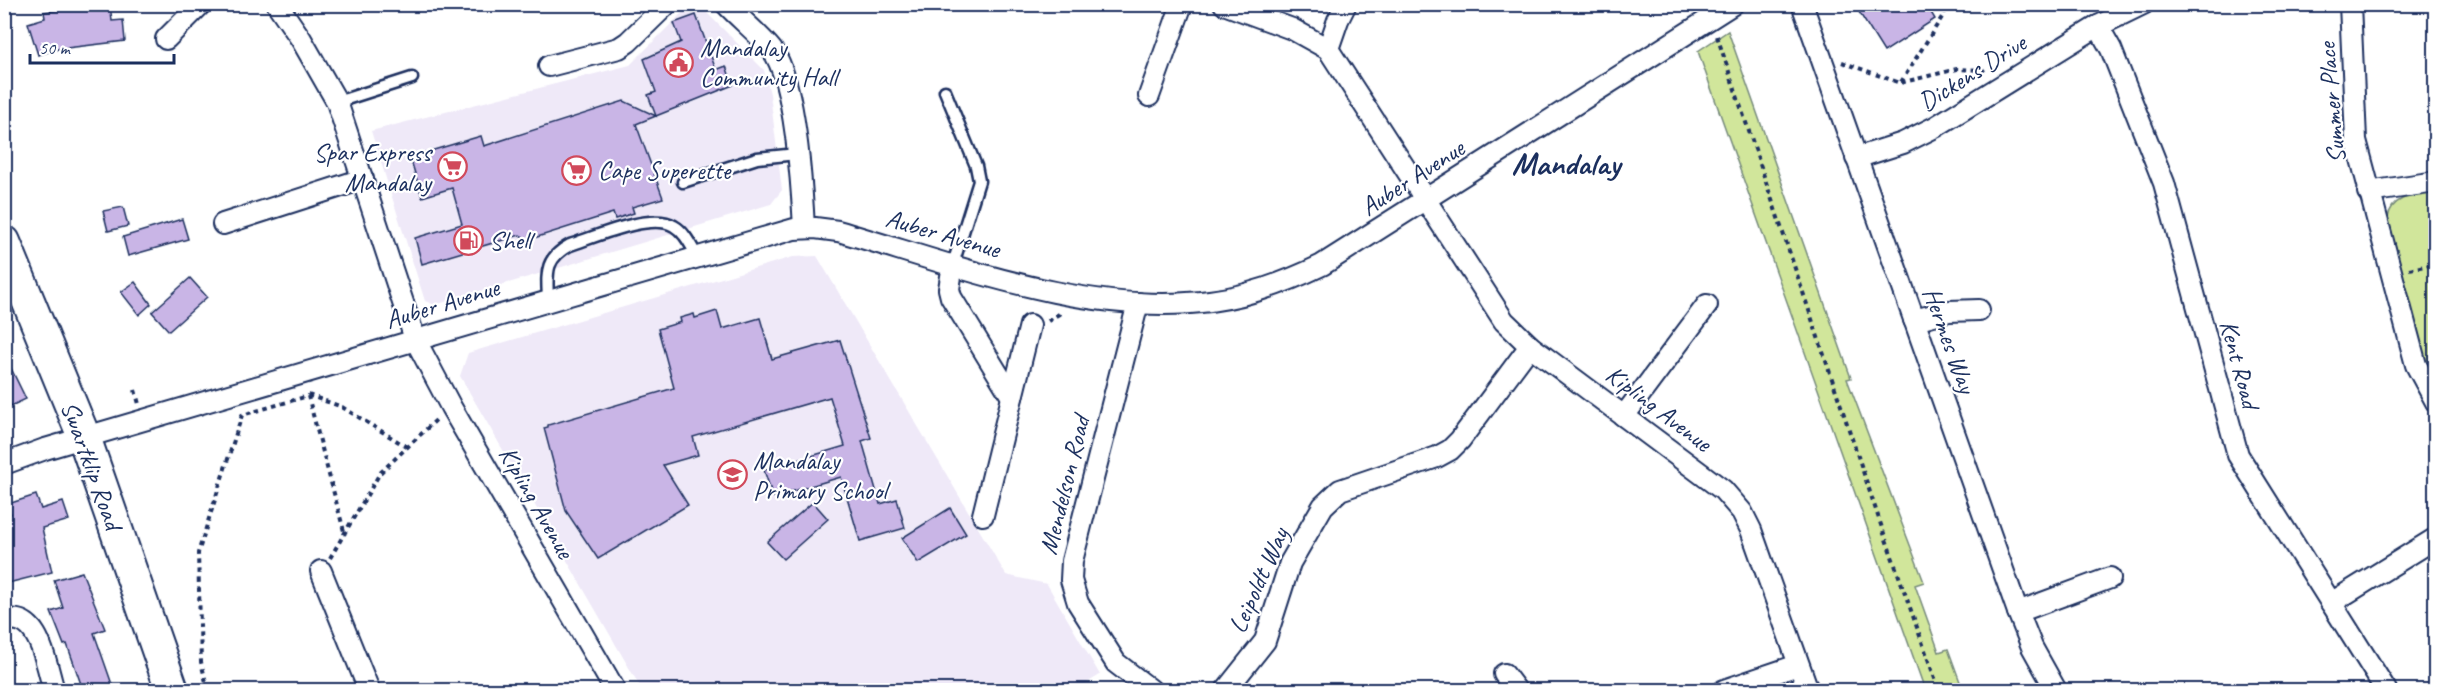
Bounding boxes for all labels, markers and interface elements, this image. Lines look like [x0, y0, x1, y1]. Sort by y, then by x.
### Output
street label: Dickens Drive [1912, 25, 2034, 118]
scale bar [30, 27, 174, 65]
place label: Mandalay Community Hall [700, 31, 841, 94]
text: 50 m [39, 37, 72, 59]
street label: Summer Place [2310, 39, 2353, 165]
public building icon: Mandalay Community Hall [663, 46, 695, 78]
street label: Auber Avenue [1354, 131, 1472, 223]
place label: Spar Express Mandalay [313, 136, 433, 199]
district label: Mandalay [1512, 143, 1623, 184]
supermarket icon: Spar Express Mandalay [436, 151, 468, 183]
supermarket icon: Cape Superette [561, 154, 593, 186]
place label: Cape Superette [598, 154, 732, 187]
street label: Auber Avenue [882, 201, 1005, 266]
fuel station icon: Shell [452, 224, 484, 256]
place label: Shell [489, 224, 536, 257]
street label: Auber Avenue [381, 270, 504, 336]
street label: Hermes Way [1915, 283, 1985, 400]
street label: Kent Road [2212, 316, 2268, 415]
street label: Kipling Avenue [1599, 358, 1719, 460]
street label: Swartklip Road [53, 397, 131, 537]
street label: Mendelson Road [1031, 409, 1099, 558]
street label: Kipling Avenue [491, 440, 583, 566]
place label: Mandalay Primary School [753, 444, 891, 507]
school or university icon: Mandalay Primary School [716, 459, 748, 491]
street label: Leipoldt Way [1221, 520, 1297, 638]

